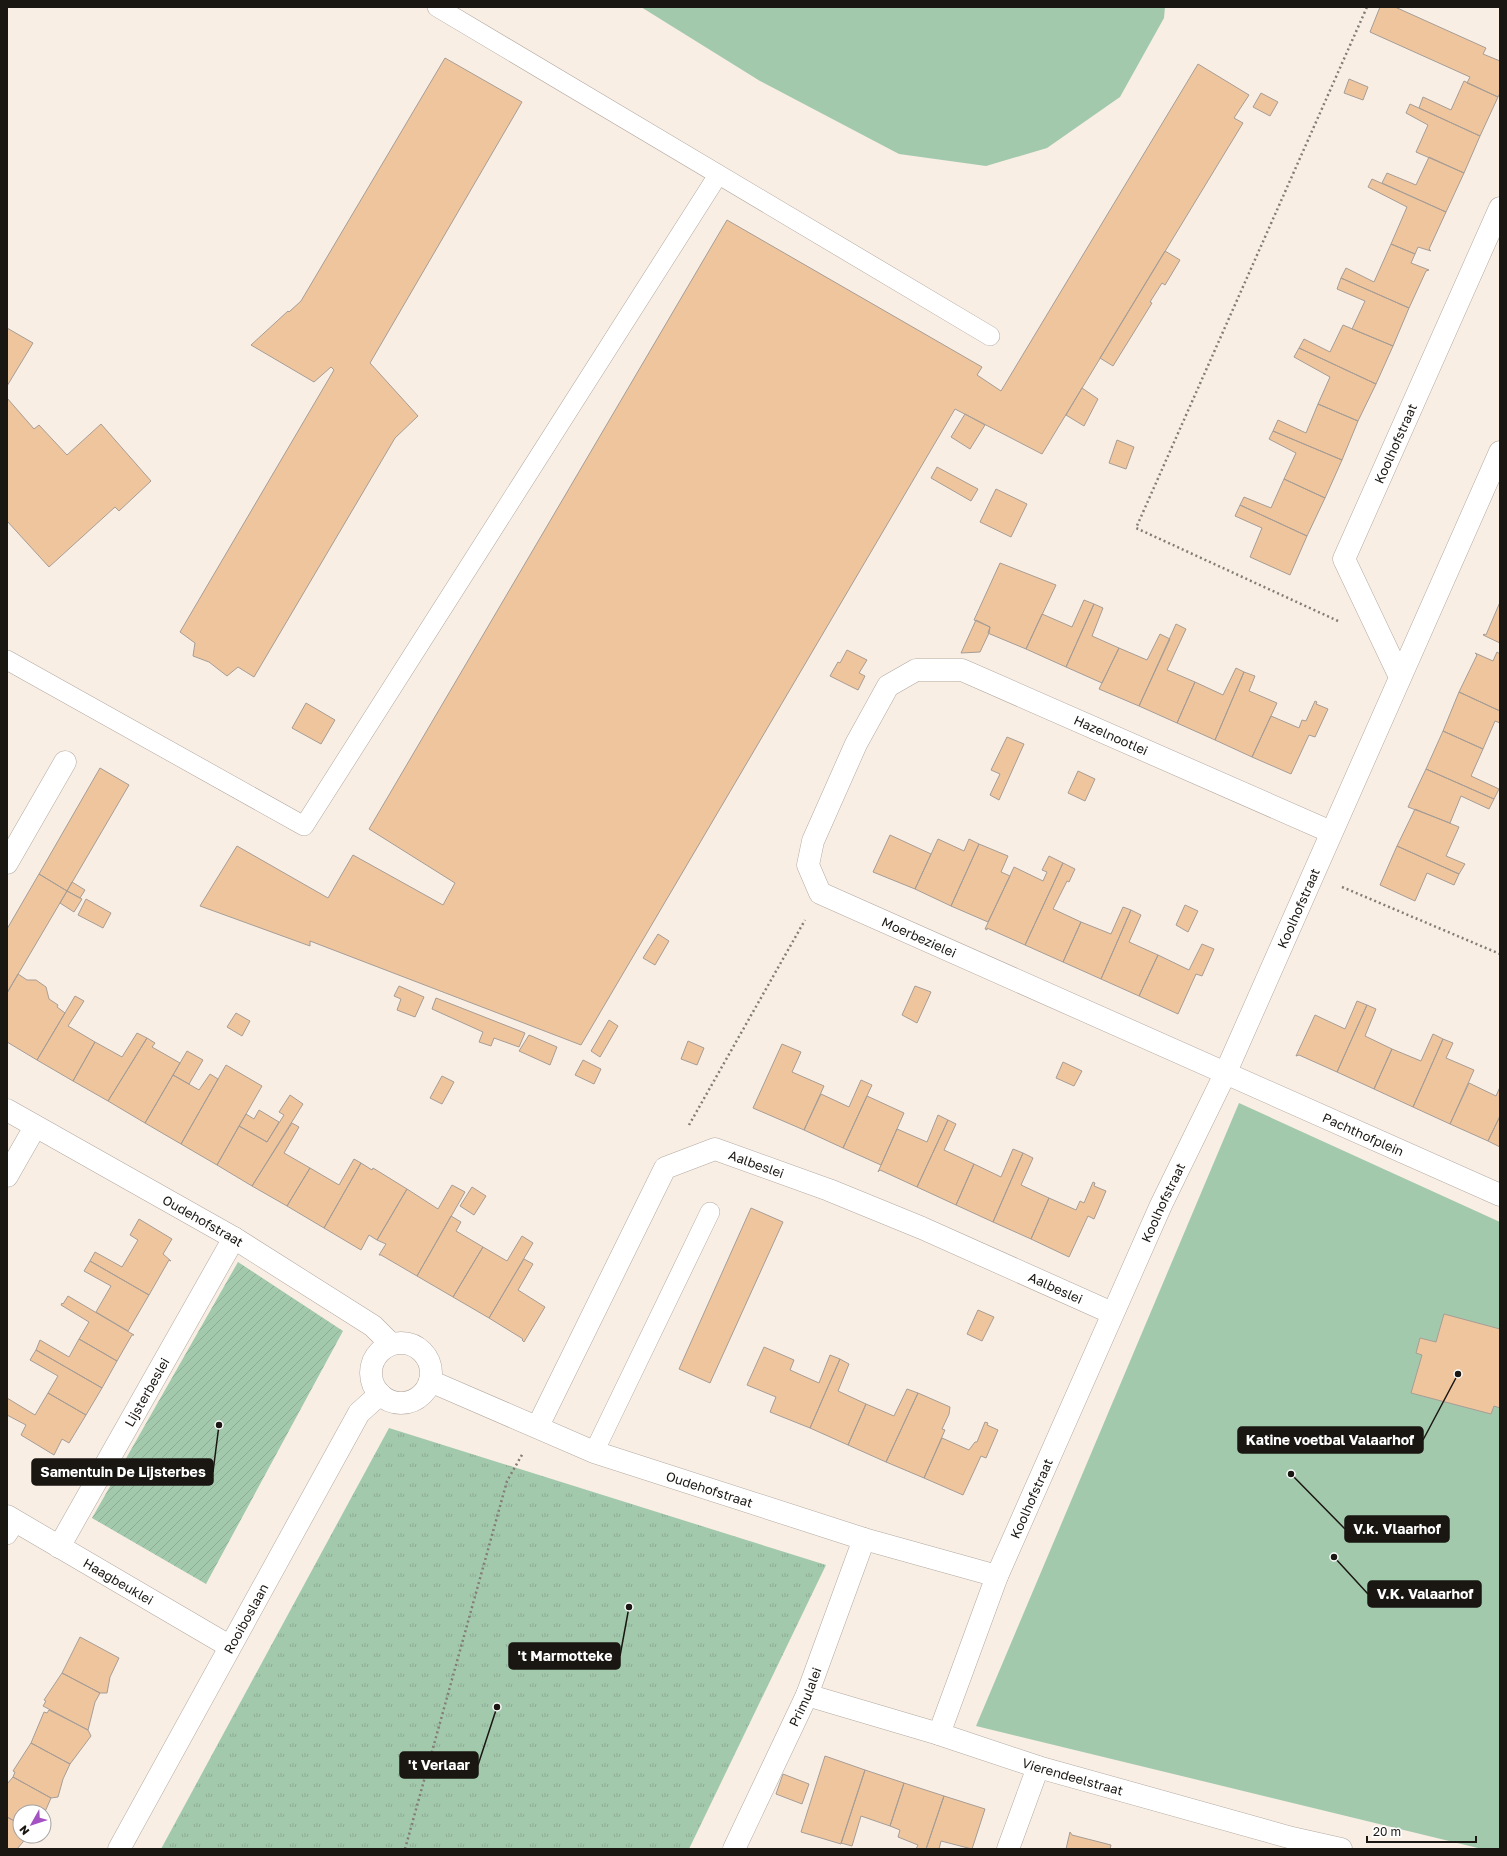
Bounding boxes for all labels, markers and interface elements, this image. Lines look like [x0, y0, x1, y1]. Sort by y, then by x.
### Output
street label: Koolhofstraat [1371, 401, 1420, 486]
street label: Hazelnootlei [1071, 712, 1151, 758]
street label: Koolhofstraat [1274, 866, 1323, 951]
street label: Moerbezielei [879, 913, 959, 961]
street label: Pachthofplein [1320, 1109, 1406, 1159]
street label: Aalbeslei [726, 1147, 786, 1181]
street label: Koolhofstraat [1138, 1160, 1188, 1245]
street label: Oudehofstraat [160, 1191, 246, 1250]
street label: Aalbeslei [1026, 1269, 1085, 1307]
street label: Lijsterbeslei [121, 1355, 173, 1429]
callout: Katine voetbal Valaarhof [1238, 1427, 1423, 1453]
text: Katine voetbal Valaarhof [1246, 1431, 1415, 1448]
street label: Koolhofstraat [1007, 1456, 1056, 1541]
callout: Samentuin De Lijsterbes [32, 1459, 213, 1485]
text: Samentuin De Lijsterbes [40, 1463, 206, 1480]
street label: Oudehofstraat [664, 1468, 755, 1511]
callout: V.k. Vlaarhof [1345, 1516, 1449, 1542]
text: V.k. Vlaarhof [1353, 1520, 1442, 1537]
street label: Haagbeuklei [80, 1554, 156, 1608]
street label: Rooiboslaan [220, 1581, 272, 1656]
callout: V.K. Valaarhof [1368, 1581, 1481, 1607]
text: V.K. Valaarhof [1377, 1585, 1474, 1602]
callout: 't Marmotteke [509, 1643, 620, 1669]
text: 't Marmotteke [518, 1647, 612, 1664]
street label: Primulalei [785, 1665, 825, 1729]
callout: 't Verlaar [400, 1752, 478, 1778]
street label: Vierendeelstraat [1020, 1754, 1125, 1798]
text: 't Verlaar [408, 1756, 471, 1773]
north arrow [12, 1804, 52, 1844]
scale bar [1367, 1818, 1476, 1844]
text: N [16, 1823, 32, 1838]
text: 20 m [1373, 1824, 1401, 1839]

